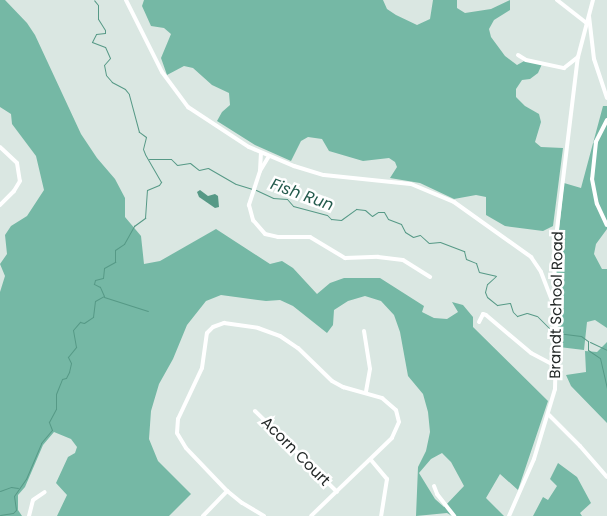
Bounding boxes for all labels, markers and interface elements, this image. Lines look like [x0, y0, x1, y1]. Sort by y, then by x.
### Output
water label: Fish Run [268, 175, 336, 215]
street label: Brandt School Road [546, 231, 566, 379]
street label: Acorn Court [258, 413, 334, 489]

